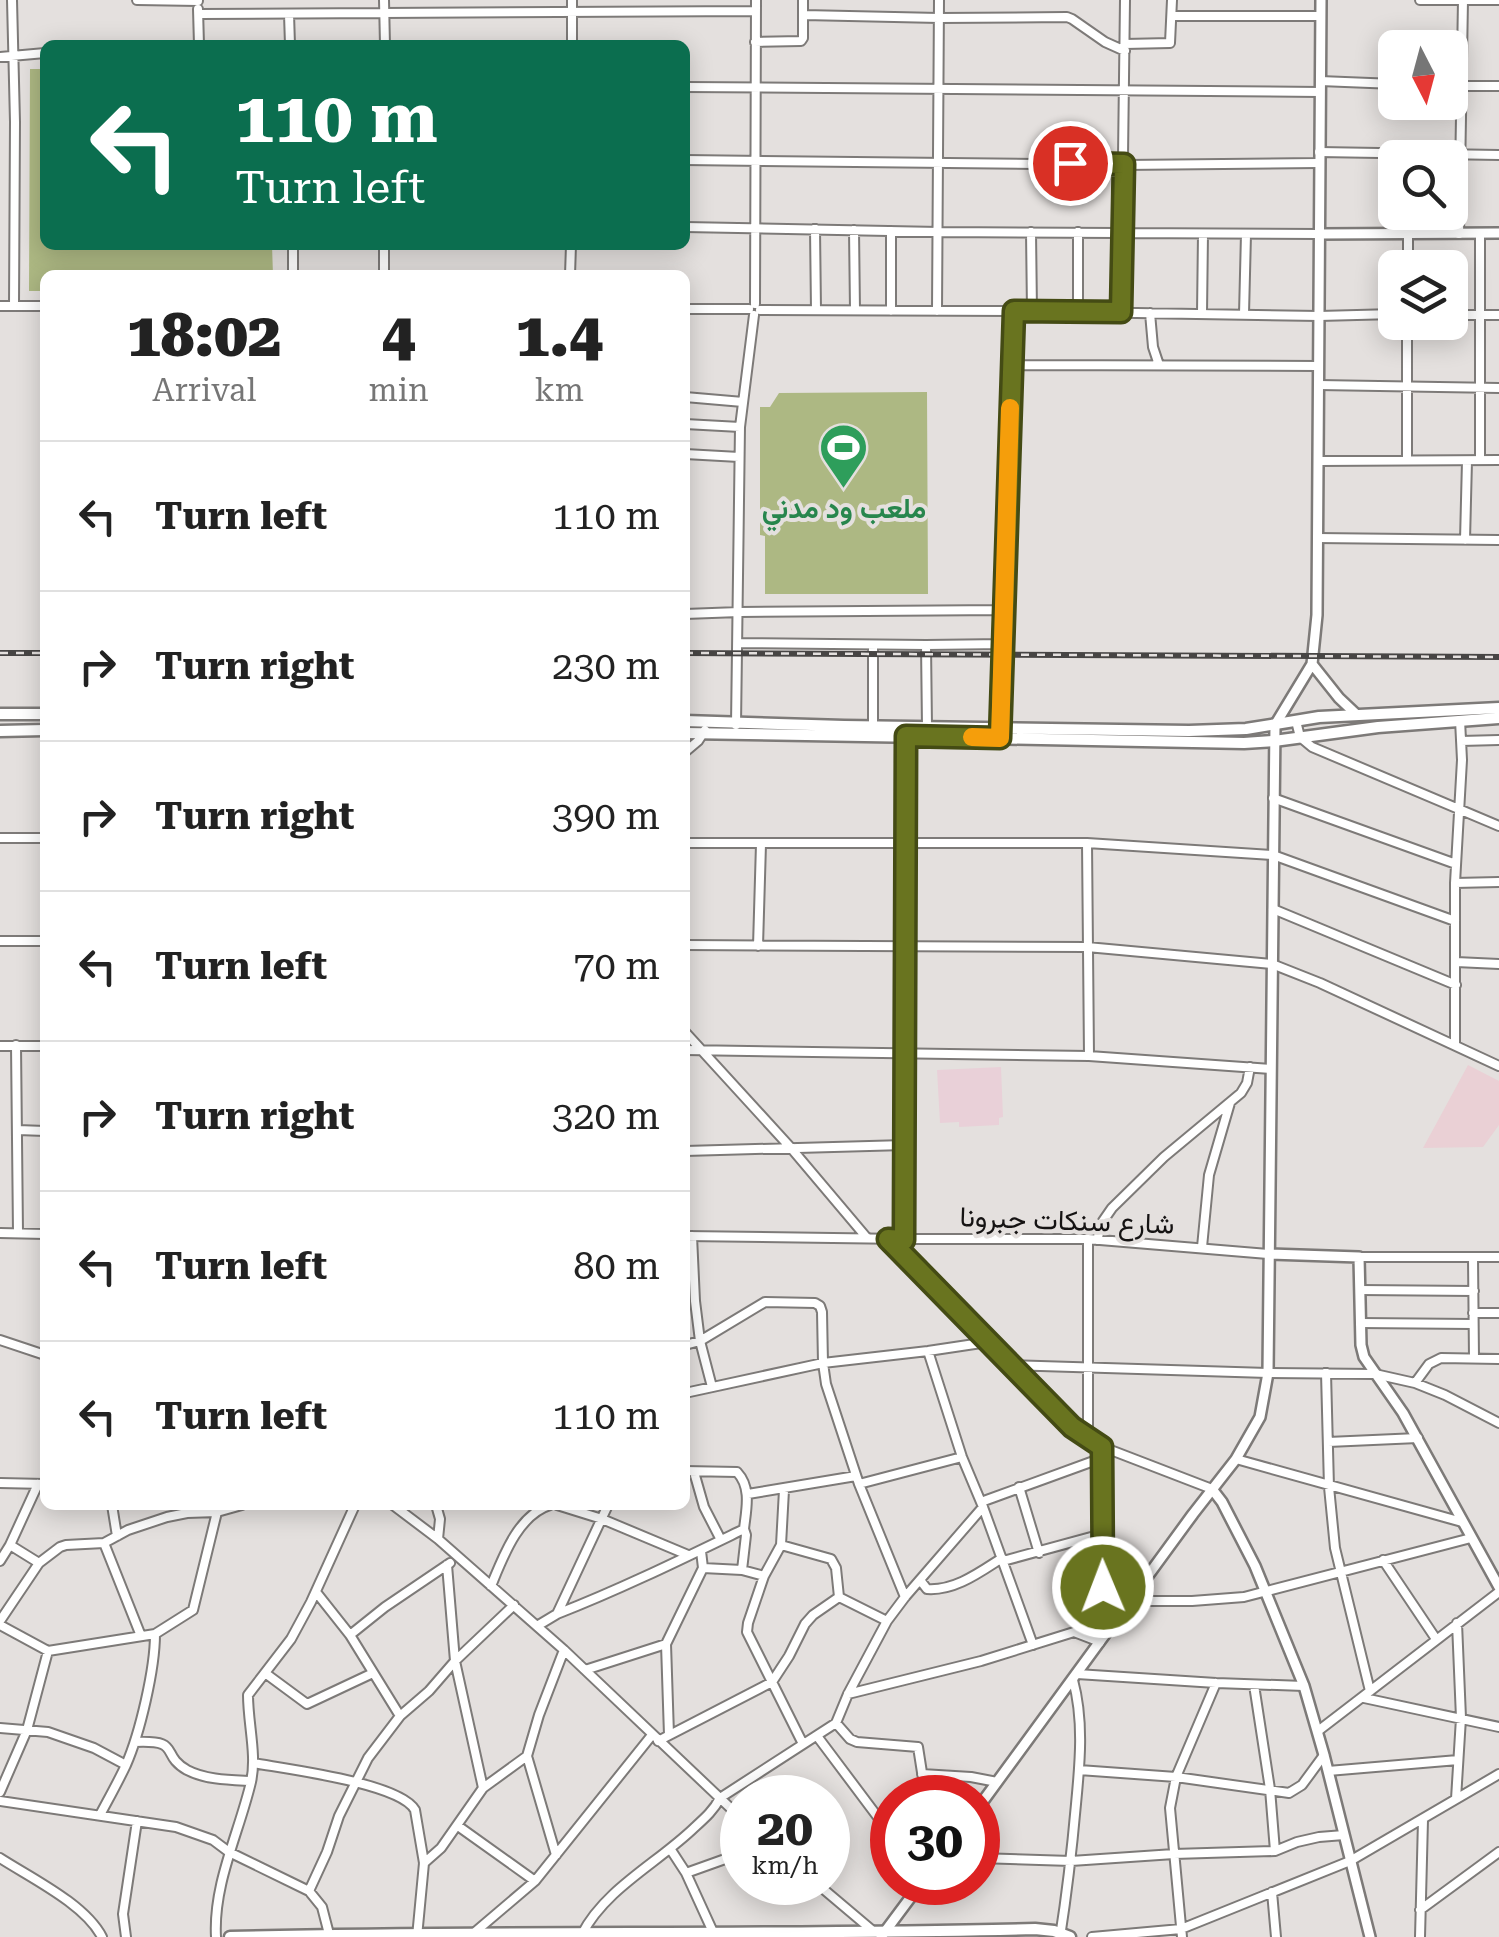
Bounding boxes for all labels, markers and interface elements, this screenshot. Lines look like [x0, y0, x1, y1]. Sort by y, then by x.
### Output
north arrow [1378, 30, 1468, 120]
map controls [1378, 30, 1468, 340]
text: 110 m [235, 77, 438, 159]
icon: left [70, 80, 200, 210]
pin [1028, 121, 1113, 206]
icon: arrive [1043, 136, 1098, 191]
button: search [1378, 140, 1468, 230]
text: Turn left [235, 161, 425, 214]
button: layers [1378, 250, 1468, 340]
text: 18:02 [127, 300, 281, 371]
text: 4 [382, 300, 415, 371]
text: 1.4 [516, 300, 603, 371]
text: Arrival [152, 371, 256, 409]
text: min [369, 371, 429, 409]
text: km [535, 371, 584, 409]
sports icon: ملعب ود مدني [818, 422, 870, 490]
icon: left [70, 489, 125, 544]
place label: ملعب ود مدني [762, 492, 926, 532]
text: Turn left [155, 494, 327, 538]
text: 110 m [552, 494, 660, 538]
icon: right [70, 639, 125, 694]
text: Turn right [155, 644, 354, 688]
text: 230 m [552, 644, 660, 688]
icon: right [70, 789, 125, 844]
text: Turn right [155, 794, 354, 838]
text: 390 m [552, 794, 660, 838]
icon: left [70, 939, 125, 994]
text: Turn left [155, 944, 327, 988]
text: 70 m [573, 944, 660, 988]
icon: right [70, 1089, 125, 1144]
text: Turn right [155, 1094, 354, 1138]
text: 320 m [552, 1094, 660, 1138]
street label: شارع سنكات جبرونا [959, 1200, 1175, 1243]
icon: left [70, 1239, 125, 1294]
text: Turn left [155, 1244, 327, 1288]
text: 80 m [573, 1244, 660, 1288]
icon: left [70, 1389, 125, 1444]
text: Turn left [155, 1394, 327, 1438]
text: 110 m [552, 1394, 660, 1438]
position arrow [1051, 1535, 1155, 1639]
speed limit sign: 30 [870, 1775, 1000, 1905]
text: 20 [757, 1799, 813, 1857]
text: km/h [752, 1851, 818, 1880]

